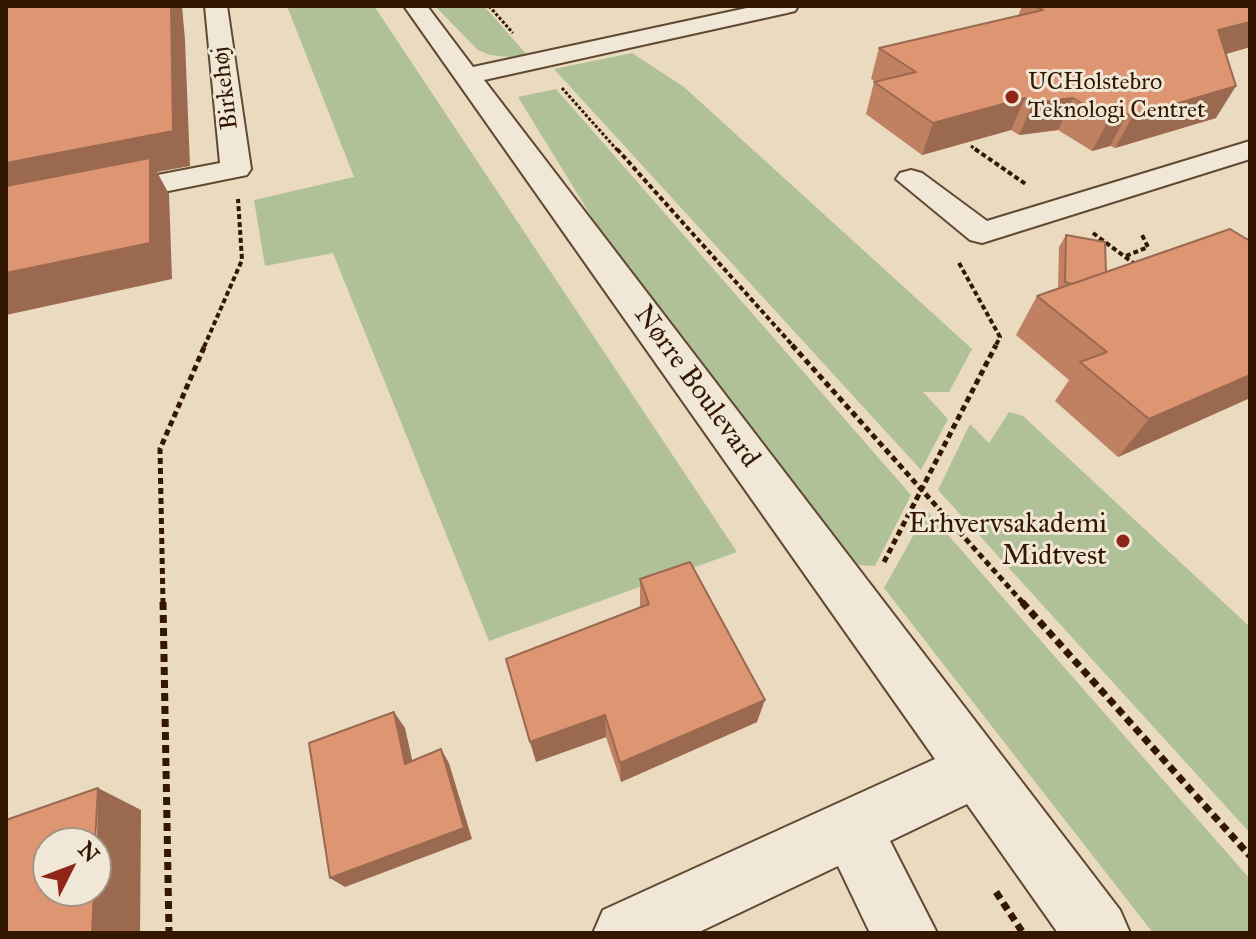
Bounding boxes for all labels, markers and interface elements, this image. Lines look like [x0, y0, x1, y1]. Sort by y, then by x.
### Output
street label: Birkehøj [207, 45, 245, 131]
place label: UCHolstebro Teknologi Centret [1028, 69, 1205, 125]
marker: UCHolstebro Teknologi Centret [1003, 88, 1021, 106]
street label: Nørre Boulevard [626, 299, 766, 475]
place label: Erhvervsakademi Midtvest [909, 508, 1107, 574]
marker: Erhvervsakademi Midtvest [1114, 532, 1132, 550]
north arrow [32, 827, 112, 907]
text: N [72, 836, 105, 868]

